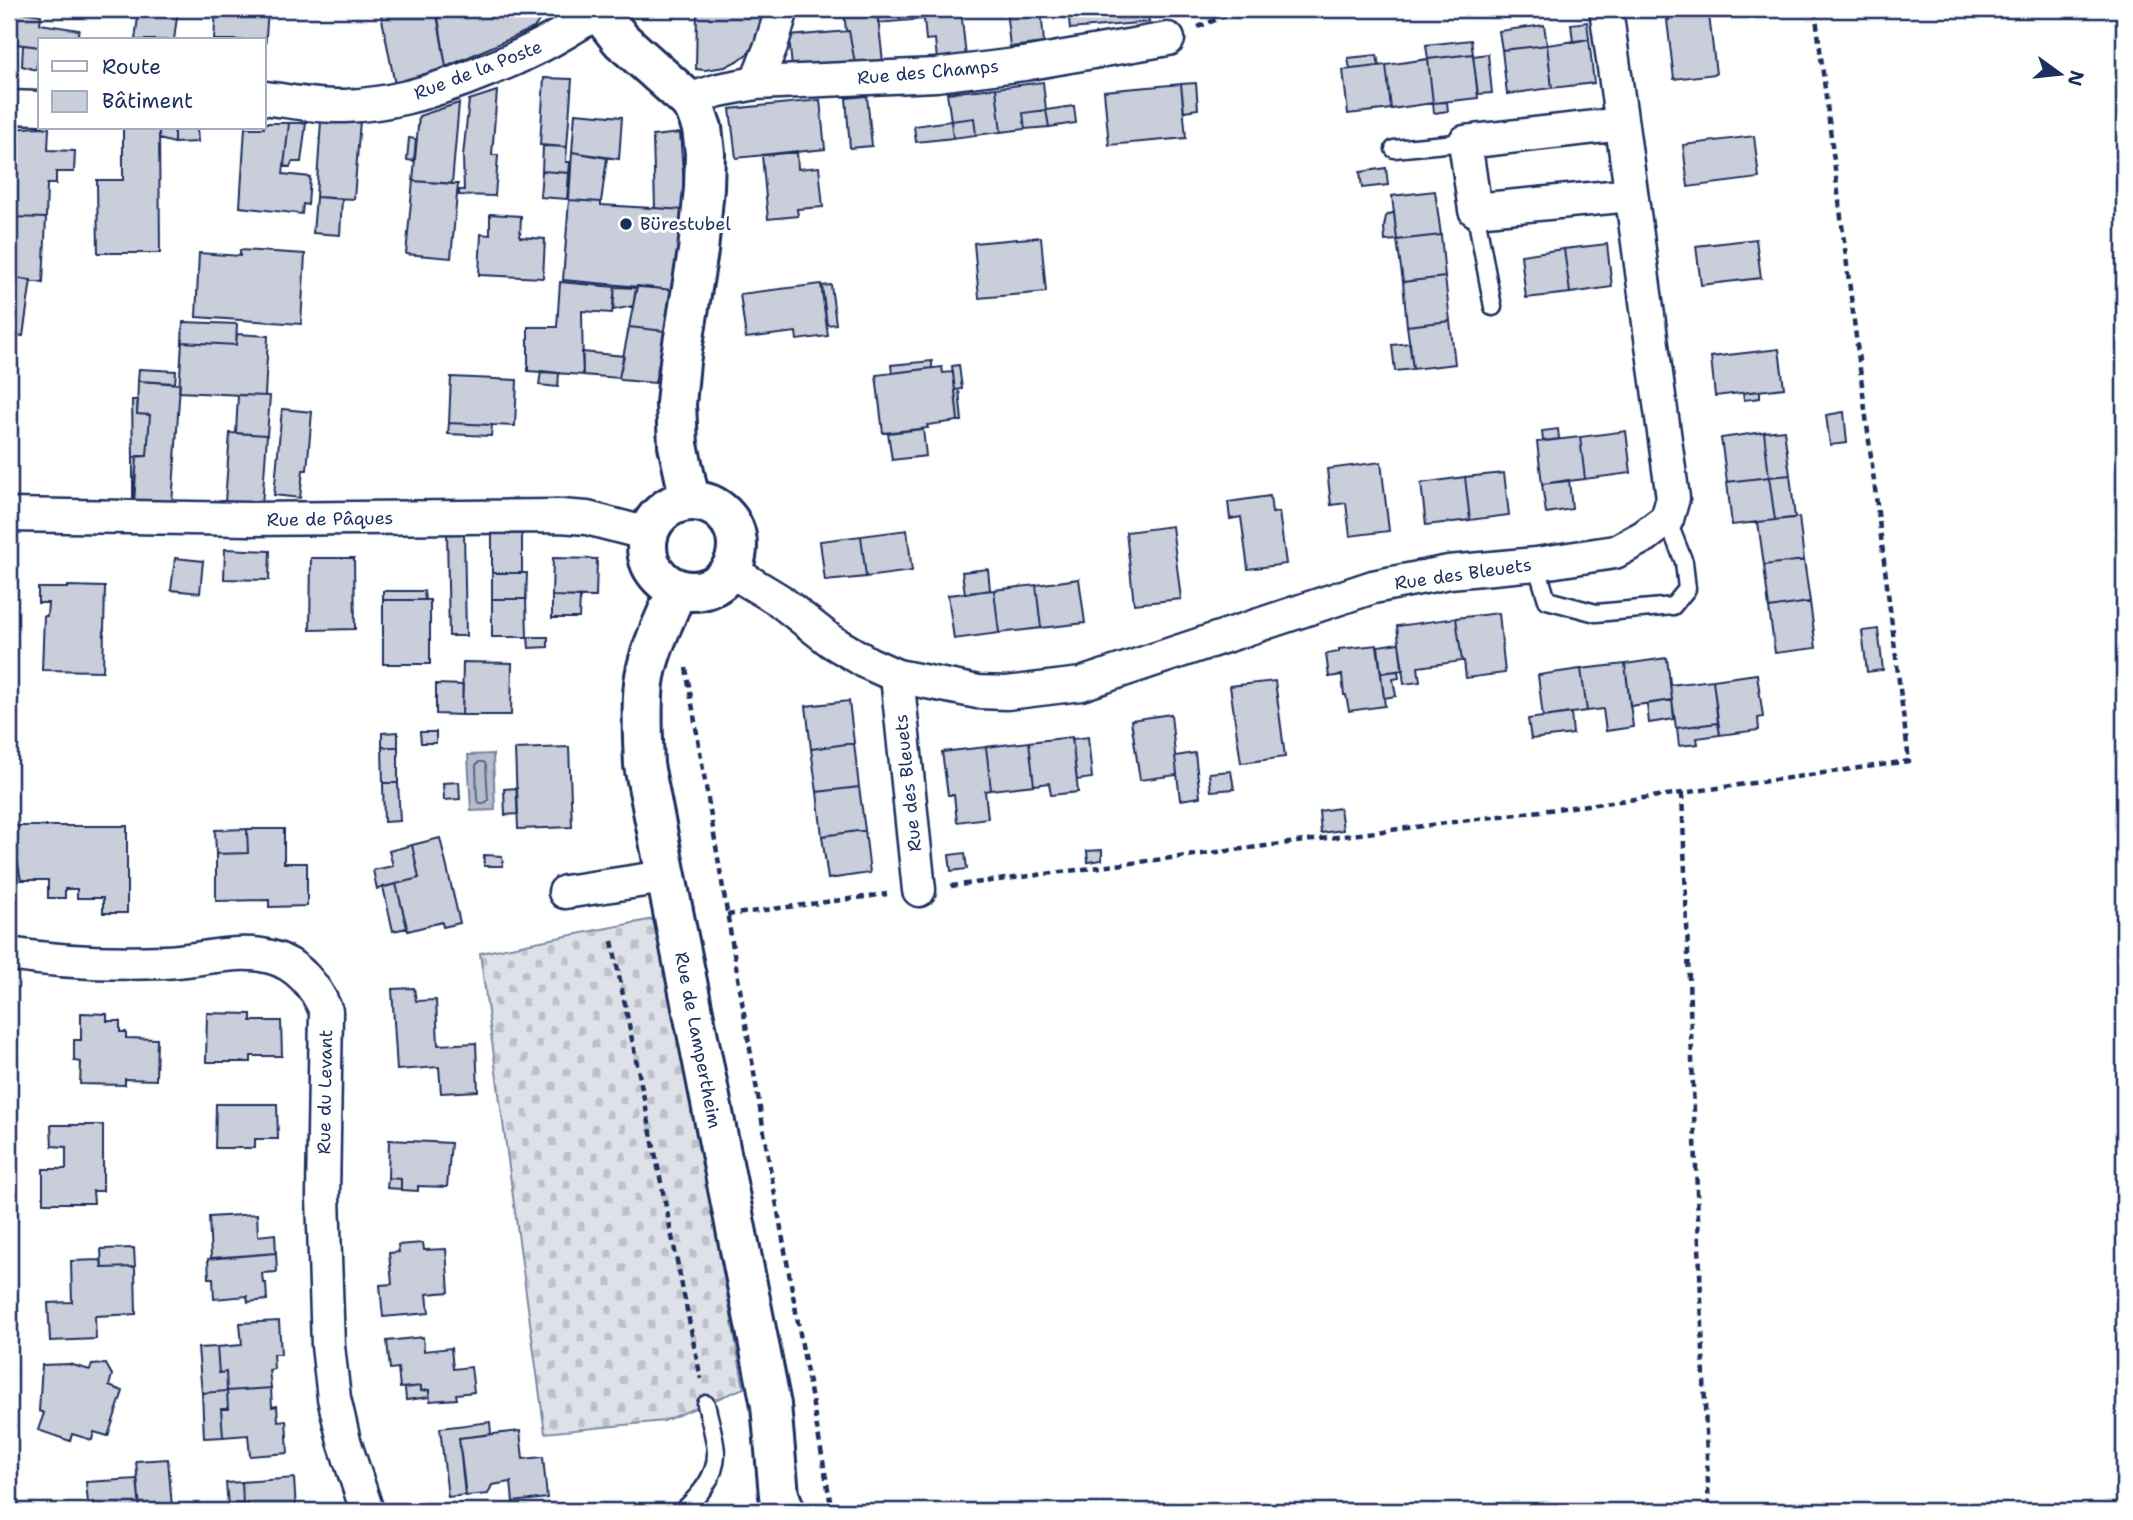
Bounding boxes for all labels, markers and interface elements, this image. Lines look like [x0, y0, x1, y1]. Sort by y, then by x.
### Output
street label: Rue de la Poste [410, 35, 546, 105]
legend [38, 38, 266, 130]
north arrow [2024, 38, 2094, 108]
text: Route [102, 53, 161, 81]
street label: Rue des Champs [856, 54, 1000, 90]
text: N [2062, 68, 2090, 89]
text: Bâtiment [102, 87, 193, 115]
place label: Bürestubel [640, 212, 731, 236]
marker: Bürestubel [618, 216, 634, 232]
street label: Rue de Pâques [266, 506, 394, 532]
street label: Rue des Bleuets [1393, 553, 1533, 595]
street label: Rue des Bleuets [889, 713, 927, 853]
street label: Rue de Lampertheim [669, 950, 727, 1130]
street label: Rue du Levant [312, 1029, 338, 1155]

